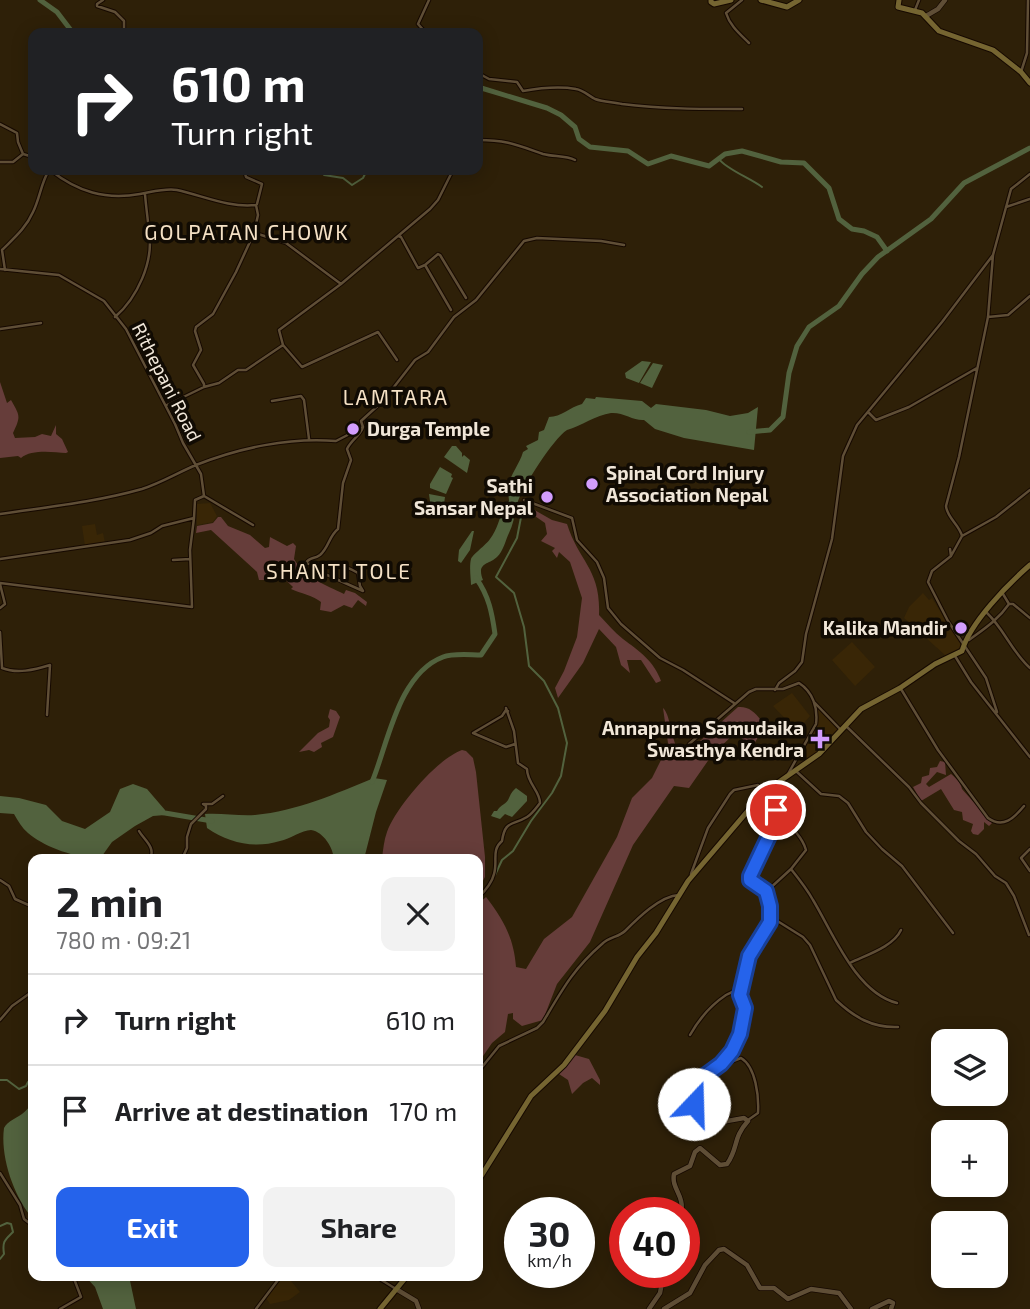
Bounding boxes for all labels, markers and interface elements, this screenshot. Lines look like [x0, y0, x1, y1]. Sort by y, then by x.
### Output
text: 610 m [171, 53, 306, 112]
icon: right [56, 56, 147, 147]
text: Turn right [171, 113, 313, 151]
district label: GOLPATAN CHOWK [144, 219, 350, 244]
street label: Rithepani Road [128, 319, 207, 445]
district label: LAMTARA [343, 384, 449, 409]
place label: Durga Temple [367, 417, 490, 440]
marker: Durga Temple [345, 421, 361, 437]
place label: Spinal Cord Injury Association Nepal [606, 461, 769, 506]
place label: Sathi Sansar Nepal [414, 474, 534, 519]
marker: Spinal Cord Injury Association Nepal [584, 476, 600, 492]
marker: Sathi Sansar Nepal [539, 489, 555, 505]
district label: SHANTI TOLE [266, 558, 412, 583]
place label: Kalika Mandir [823, 616, 947, 639]
marker: Kalika Mandir [953, 620, 969, 636]
place label: Annapurna Samudaika Swasthya Kendra [602, 716, 804, 762]
marker: Annapurna Samudaika Swasthya Kendra [810, 729, 830, 749]
pin [746, 780, 806, 840]
icon: arrive [757, 791, 795, 829]
text: 2 min [56, 875, 163, 925]
button: close [381, 877, 455, 951]
text: 780 m · 09:21 [56, 926, 191, 954]
icon: right [56, 1001, 94, 1039]
text: Turn right [115, 1004, 236, 1035]
text: 610 m [386, 1004, 455, 1035]
map controls [931, 1029, 1008, 1288]
button: layers [931, 1029, 1008, 1106]
position arrow [657, 1067, 731, 1141]
icon: arrive [56, 1092, 94, 1130]
text: Arrive at destination [115, 1095, 368, 1126]
text: 170 m [389, 1095, 457, 1126]
button: + [931, 1120, 1008, 1197]
button: Exit [56, 1187, 249, 1267]
button: Share [263, 1187, 455, 1267]
speed limit sign: 40 [609, 1197, 700, 1288]
button: − [931, 1211, 1008, 1288]
text: 30 [529, 1212, 570, 1254]
text: km/h [527, 1249, 572, 1271]

